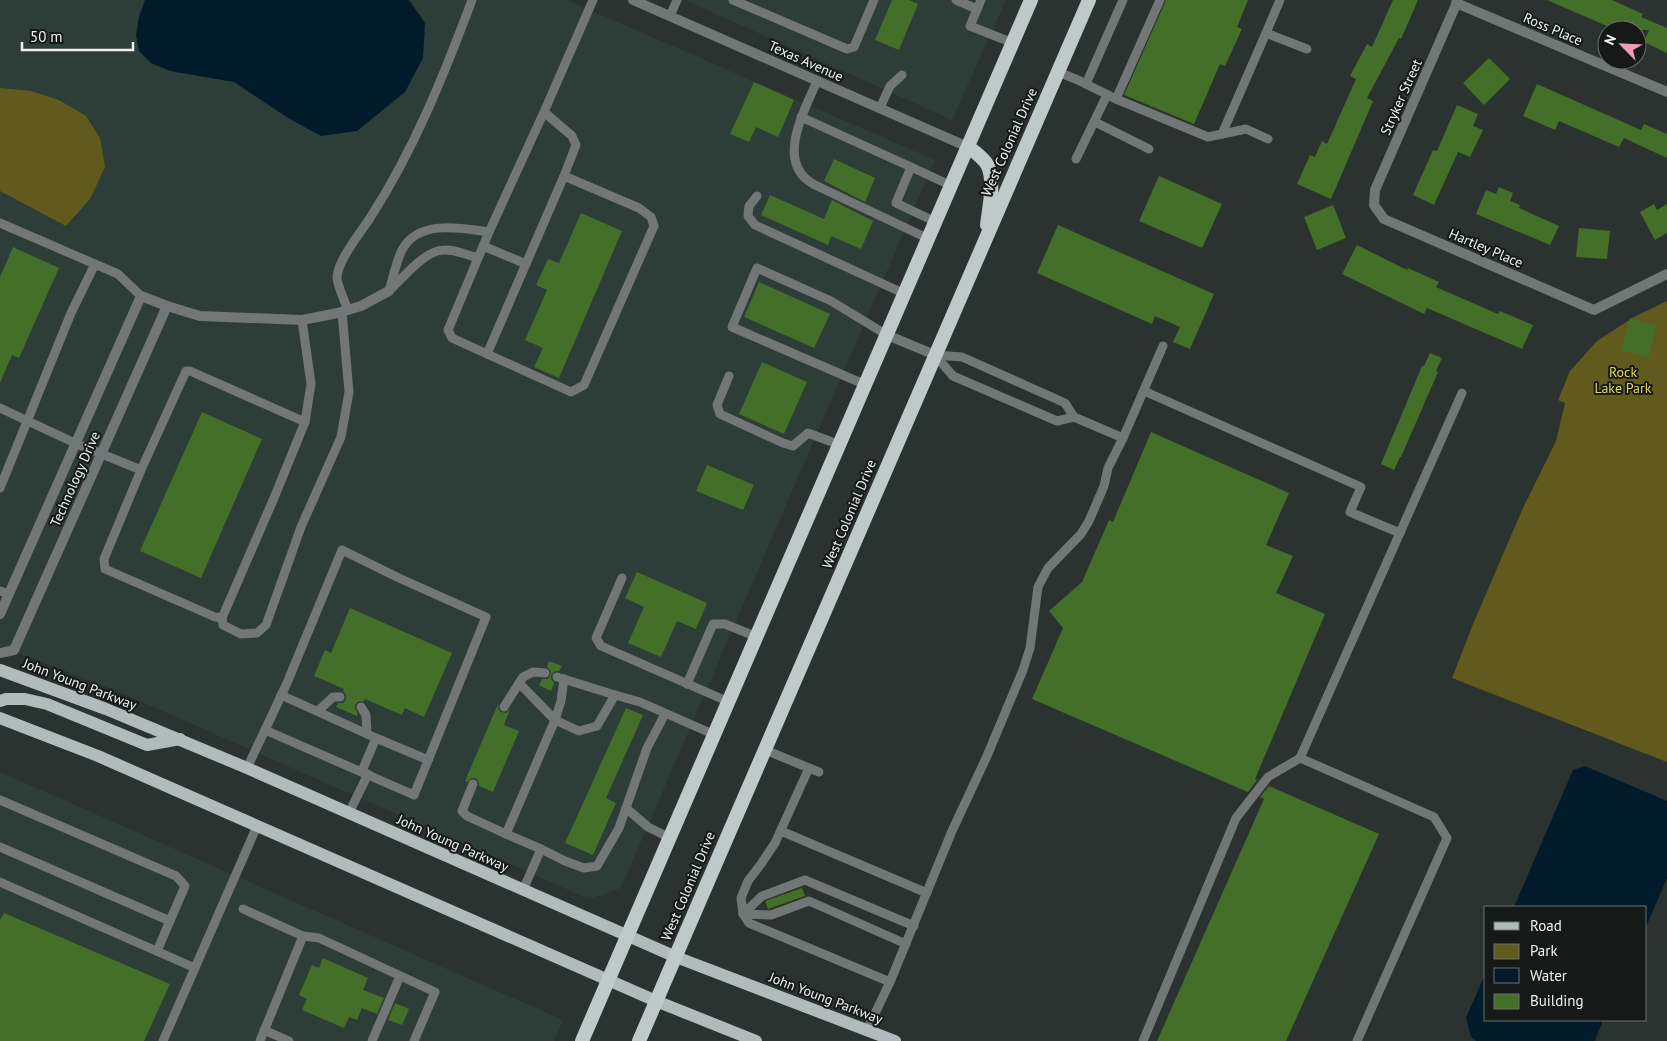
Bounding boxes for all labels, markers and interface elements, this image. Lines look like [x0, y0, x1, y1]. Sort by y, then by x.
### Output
street label: Ross Place [1521, 8, 1585, 50]
scale bar [22, 20, 134, 52]
north arrow [1597, 20, 1647, 70]
text: 50 m [30, 27, 63, 46]
text: N [1600, 32, 1620, 48]
street label: Texas Avenue [766, 37, 846, 85]
street label: Stryker Street [1376, 56, 1426, 138]
street label: West Colonial Drive [977, 85, 1041, 199]
street label: Hartley Place [1446, 224, 1526, 272]
park label: Rock Lake Park [1594, 363, 1652, 397]
street label: Technology Drive [46, 429, 104, 529]
street label: West Colonial Drive [818, 457, 880, 571]
street label: John Young Parkway [20, 654, 140, 714]
street label: John Young Parkway [393, 810, 512, 876]
street label: West Colonial Drive [657, 829, 719, 943]
legend [1484, 906, 1647, 1021]
text: Road [1530, 916, 1562, 935]
text: Park [1530, 941, 1558, 960]
text: Water [1530, 966, 1567, 985]
street label: John Young Parkway [766, 968, 886, 1028]
text: Building [1530, 991, 1584, 1010]

